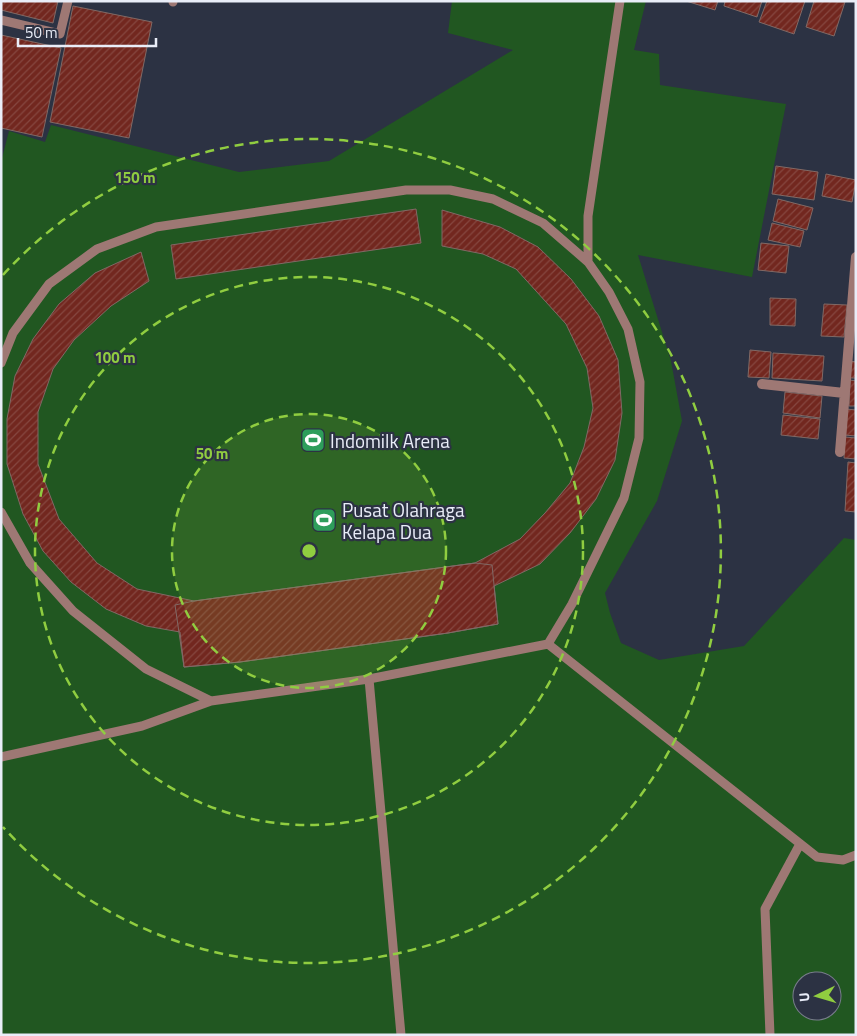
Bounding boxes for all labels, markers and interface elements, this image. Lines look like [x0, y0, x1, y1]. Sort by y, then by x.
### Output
scale bar [18, 15, 155, 47]
text: 50 m [25, 21, 58, 44]
text: 150 m [114, 166, 156, 189]
text: 100 m [94, 346, 136, 369]
place label: Indomilk Arena [330, 426, 450, 455]
sports icon: Indomilk Arena [300, 427, 326, 453]
text: 50 m [196, 442, 228, 465]
place label: Pusat Olahraga Kelapa Dua [342, 495, 465, 546]
sports icon: Pusat Olahraga Kelapa Dua [311, 507, 337, 533]
centre of rings [300, 542, 318, 560]
north arrow [792, 971, 842, 1021]
text: U [793, 992, 814, 1003]

